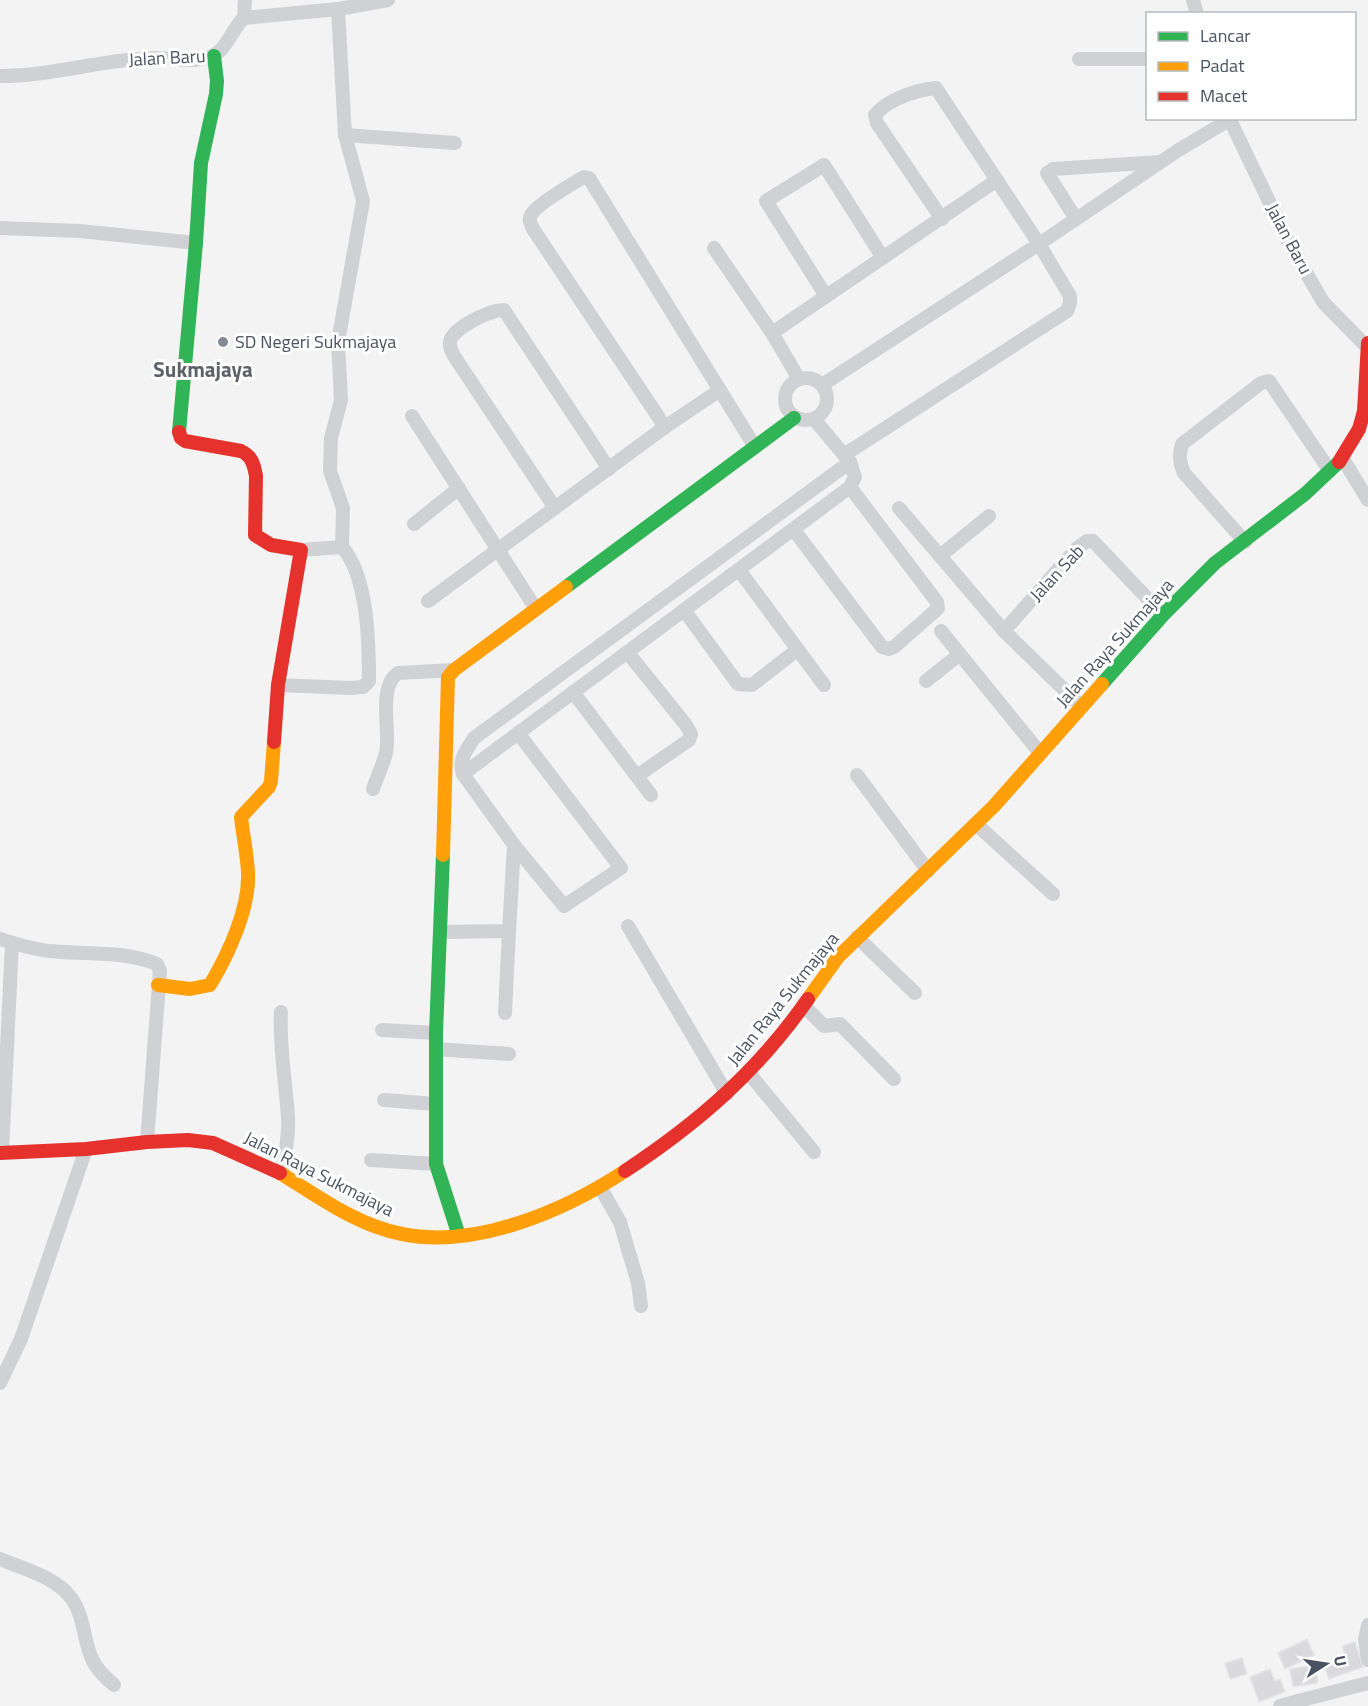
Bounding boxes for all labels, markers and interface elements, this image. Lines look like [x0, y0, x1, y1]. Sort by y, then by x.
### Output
legend [1146, 12, 1356, 120]
text: Lancar [1200, 22, 1250, 49]
street label: Jalan Baru [128, 42, 206, 73]
text: Padat [1200, 52, 1245, 79]
text: Macet [1200, 82, 1248, 109]
street label: Jalan Baru [1259, 198, 1319, 279]
place label: SD Negeri Sukmajaya [235, 328, 396, 355]
marker: SD Negeri Sukmajaya [216, 335, 230, 349]
district label: Sukmajaya [153, 353, 253, 385]
street label: Jalan Sab [1023, 538, 1090, 607]
street label: Jalan Raya Sukmajaya [1049, 572, 1180, 713]
street label: Jalan Raya Sukmajaya [720, 926, 845, 1071]
street label: Jalan Raya Sukmajaya [240, 1124, 399, 1223]
north arrow [1296, 1634, 1356, 1694]
text: U [1328, 1653, 1353, 1668]

